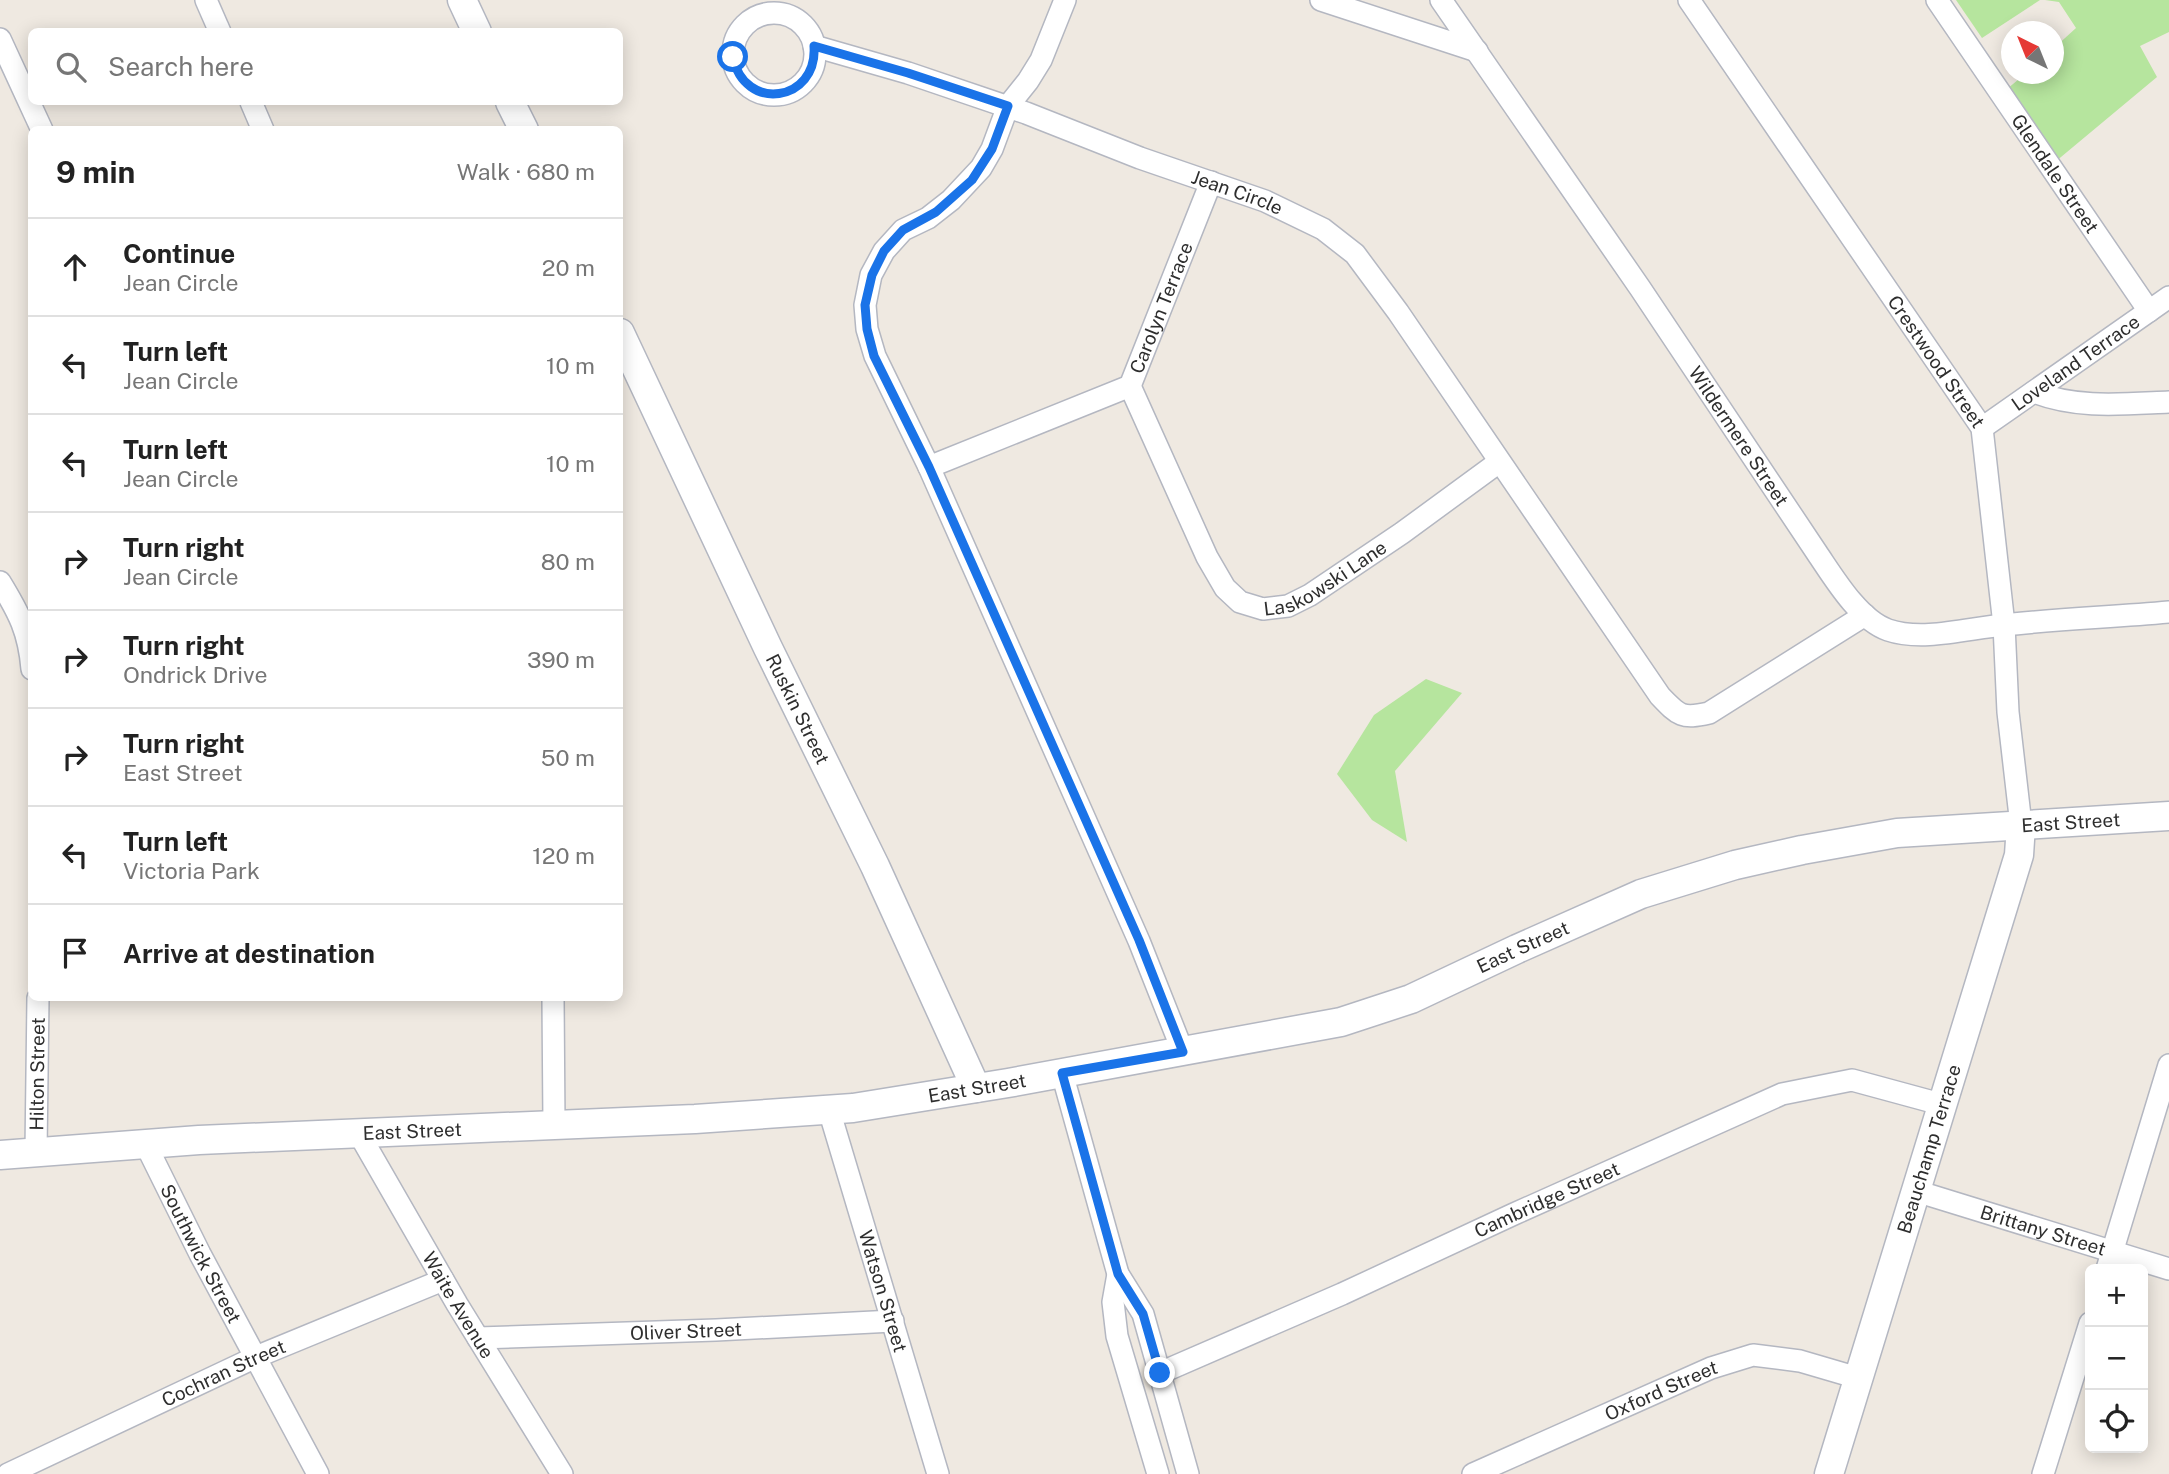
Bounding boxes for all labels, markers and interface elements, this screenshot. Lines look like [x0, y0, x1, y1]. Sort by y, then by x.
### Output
north arrow [2001, 21, 2064, 84]
search box [28, 28, 623, 105]
route start [717, 41, 748, 72]
icon: search [52, 48, 90, 86]
text: Search here [108, 51, 254, 82]
street label: Glendale Street [2007, 110, 2103, 237]
text: 9 min [56, 154, 135, 190]
text: Walk · 680 m [457, 158, 595, 185]
street label: Jean Circle [1189, 166, 1287, 219]
text: Continue [123, 238, 235, 269]
street label: Carolyn Terrace [1125, 239, 1197, 377]
icon: ahead [56, 248, 94, 286]
text: 20 m [542, 254, 595, 281]
text: Jean Circle [123, 269, 239, 296]
street label: Crestwood Street [1883, 291, 1989, 432]
street label: Loveland Terrace [2007, 310, 2144, 415]
text: Turn left [123, 336, 228, 367]
icon: left [56, 346, 94, 384]
text: 10 m [546, 352, 595, 379]
street label: Wildermere Street [1684, 362, 1793, 510]
text: Jean Circle [123, 367, 239, 394]
text: Turn left [123, 434, 228, 465]
icon: left [56, 444, 94, 482]
text: 10 m [546, 450, 595, 477]
text: Jean Circle [123, 465, 239, 492]
text: Turn right [123, 532, 245, 563]
street label: Laskowski Lane [1262, 536, 1391, 620]
icon: right [56, 542, 94, 580]
text: 80 m [541, 548, 595, 575]
text: Jean Circle [123, 563, 239, 590]
text: Turn right [123, 630, 245, 661]
icon: right [56, 640, 94, 678]
text: 390 m [527, 646, 595, 673]
street label: Ruskin Street [762, 650, 834, 768]
text: Ondrick Drive [123, 661, 267, 688]
text: Turn right [123, 728, 245, 759]
icon: right [56, 738, 94, 776]
text: 50 m [541, 744, 595, 771]
text: East Street [123, 759, 243, 786]
street label: East Street [2021, 808, 2121, 836]
text: Turn left [123, 826, 228, 857]
icon: left [56, 836, 94, 874]
text: 120 m [532, 842, 595, 869]
text: Victoria Park [123, 857, 260, 884]
street label: East Street [1473, 916, 1572, 977]
icon: arrive [56, 934, 94, 972]
text: Arrive at destination [123, 938, 375, 969]
street label: Hilton Street [25, 1017, 49, 1131]
street label: Beauchamp Terrace [1892, 1062, 1965, 1236]
street label: East Street [926, 1069, 1028, 1107]
street label: East Street [362, 1118, 462, 1144]
street label: Cambridge Street [1471, 1157, 1623, 1242]
street label: Southwick Street [156, 1181, 246, 1327]
street label: Brittany Street [1978, 1201, 2109, 1260]
street label: Watson Street [855, 1227, 912, 1355]
street label: Waite Avenue [418, 1248, 499, 1362]
map controls [2085, 1264, 2148, 1453]
button: + [2085, 1264, 2148, 1327]
street label: Oliver Street [630, 1318, 742, 1344]
button: − [2085, 1327, 2148, 1390]
street label: Cochran Street [158, 1335, 289, 1411]
street label: Oxford Street [1601, 1356, 1720, 1425]
route end [1144, 1357, 1175, 1388]
button: locate [2085, 1390, 2148, 1453]

